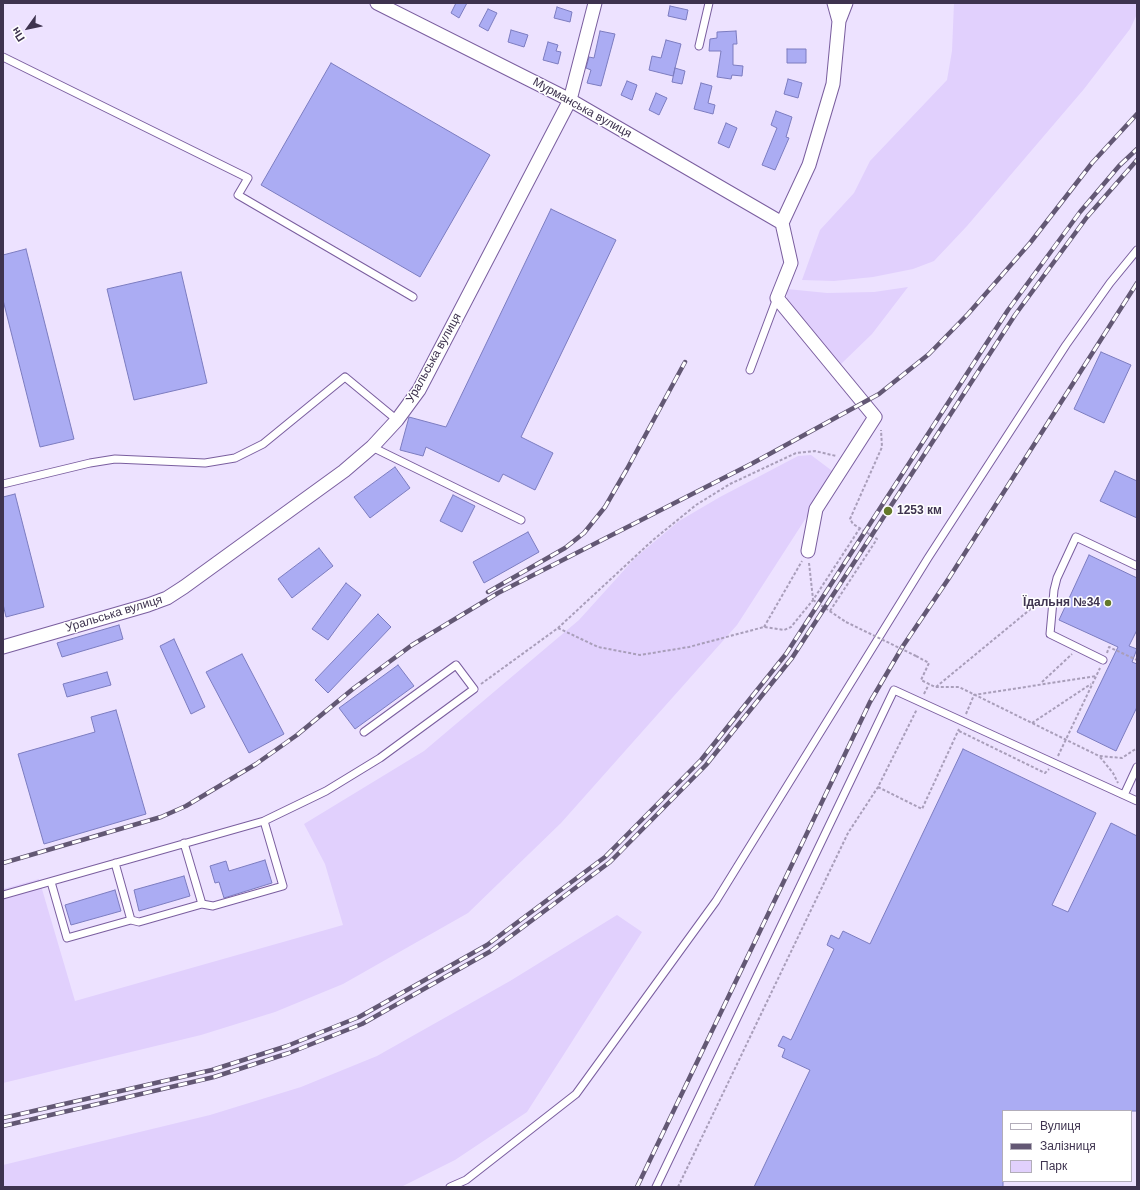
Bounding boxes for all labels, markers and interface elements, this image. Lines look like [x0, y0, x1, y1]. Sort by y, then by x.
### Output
north arrow [8, 8, 48, 48]
text: Пн [9, 25, 27, 44]
street label: Мурманська вулиця [530, 75, 634, 141]
street label: Уральська вулиця [403, 311, 465, 405]
place label: 1253 км [897, 504, 942, 518]
marker: 1253 км [882, 505, 894, 517]
street label: Уральська вулиця [64, 592, 164, 636]
place label: Їдальня №34 [1023, 596, 1100, 610]
marker: Їдальня №34 [1103, 598, 1113, 608]
legend [1002, 1110, 1132, 1182]
text: Вулиця [1040, 1119, 1081, 1133]
text: Залізниця [1040, 1139, 1096, 1153]
text: Парк [1040, 1159, 1067, 1173]

